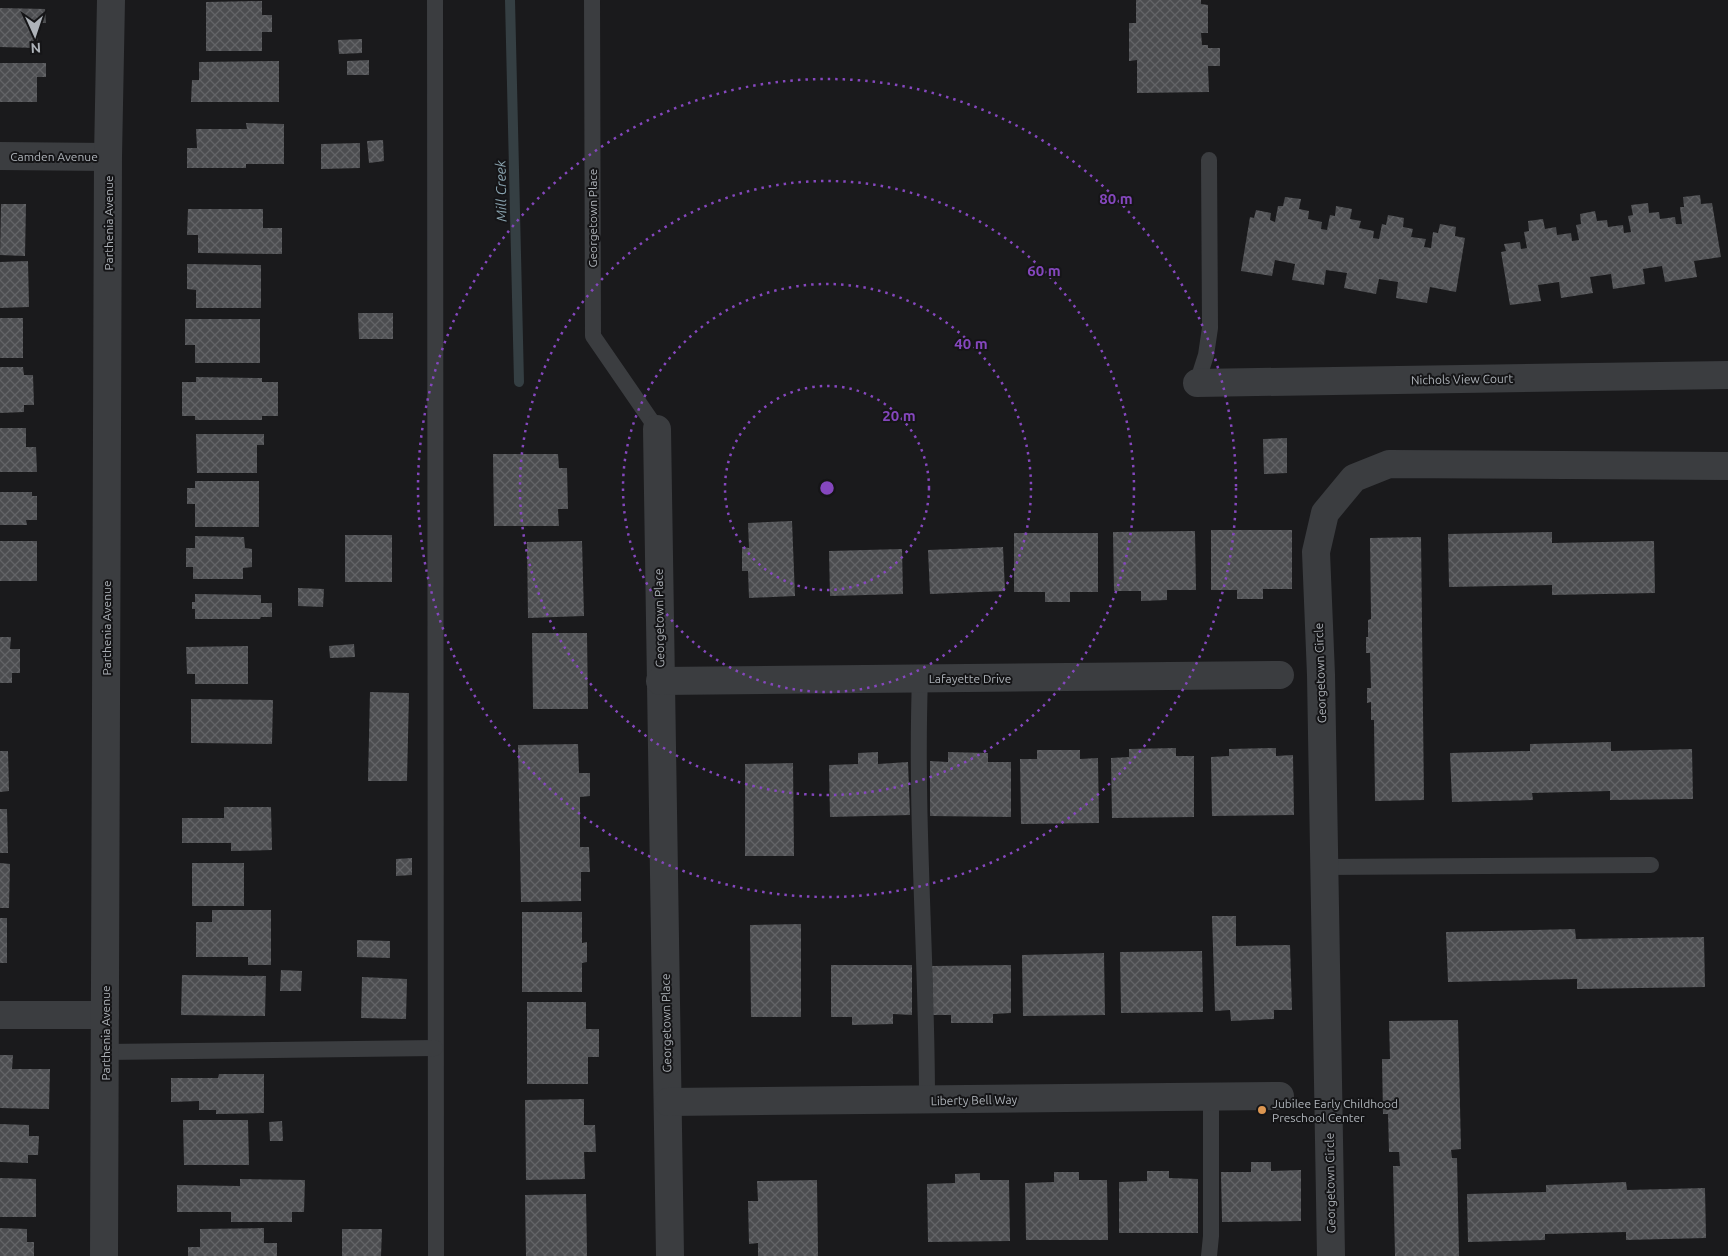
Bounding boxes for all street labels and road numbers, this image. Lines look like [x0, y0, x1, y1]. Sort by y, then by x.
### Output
street label: Camden Avenue [10, 150, 98, 163]
street label: Georgetown Place [586, 169, 599, 267]
street label: Parthenia Avenue [102, 175, 115, 271]
street label: Nichols View Court [1411, 372, 1513, 386]
street label: Georgetown Place [652, 568, 666, 668]
street label: Parthenia Avenue [100, 580, 113, 676]
street label: Georgetown Circle [1312, 623, 1328, 723]
street label: Lafayette Drive [929, 672, 1011, 685]
street label: Georgetown Place [659, 973, 673, 1073]
street label: Parthenia Avenue [99, 985, 112, 1081]
street label: Liberty Bell Way [931, 1093, 1018, 1107]
street label: Georgetown Circle [1323, 1133, 1337, 1233]

